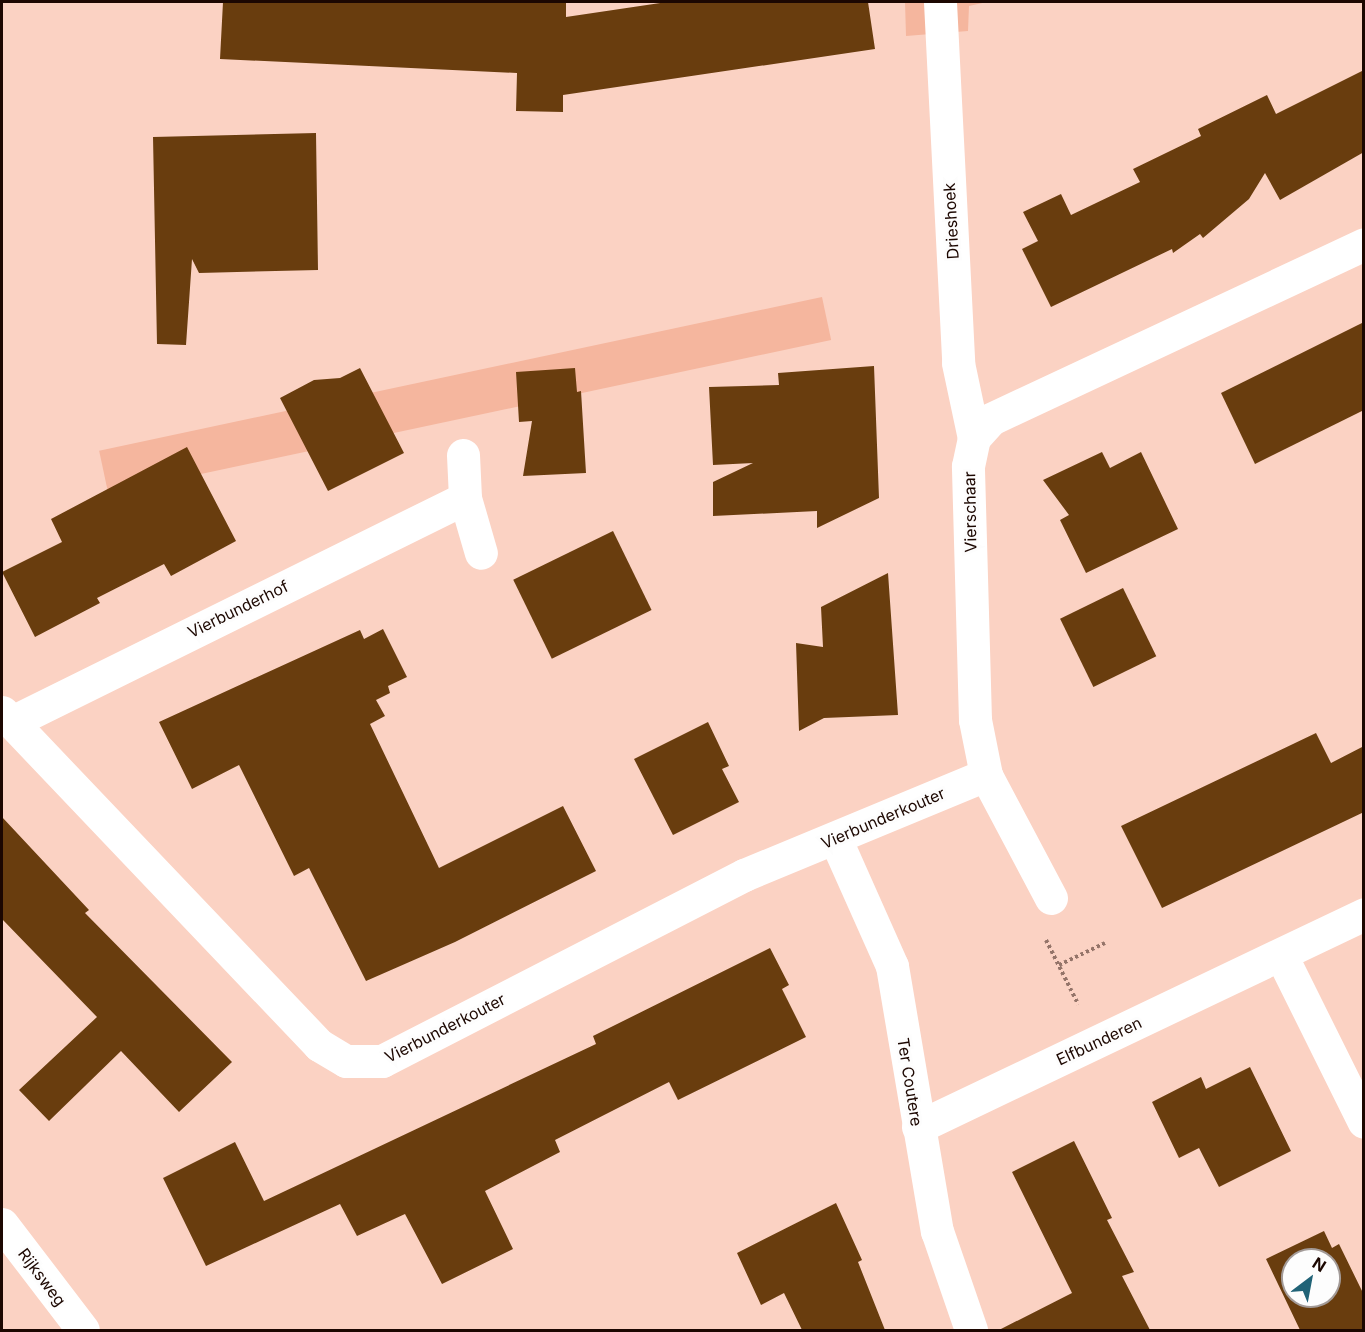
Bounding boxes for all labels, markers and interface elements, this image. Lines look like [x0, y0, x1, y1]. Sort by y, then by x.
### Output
street label: Drieshoek [939, 182, 963, 260]
street label: Vierschaar [960, 471, 980, 553]
street label: Vierbunderhof [185, 576, 291, 642]
street label: Vierbunderkouter [818, 783, 948, 853]
street label: Vierbunderkouter [382, 989, 508, 1067]
street label: Elfbunderen [1053, 1013, 1145, 1069]
street label: Ter Coutere [894, 1036, 926, 1128]
street label: Rijksweg [14, 1244, 70, 1310]
north arrow [1281, 1248, 1341, 1308]
text: N [1309, 1253, 1330, 1276]

